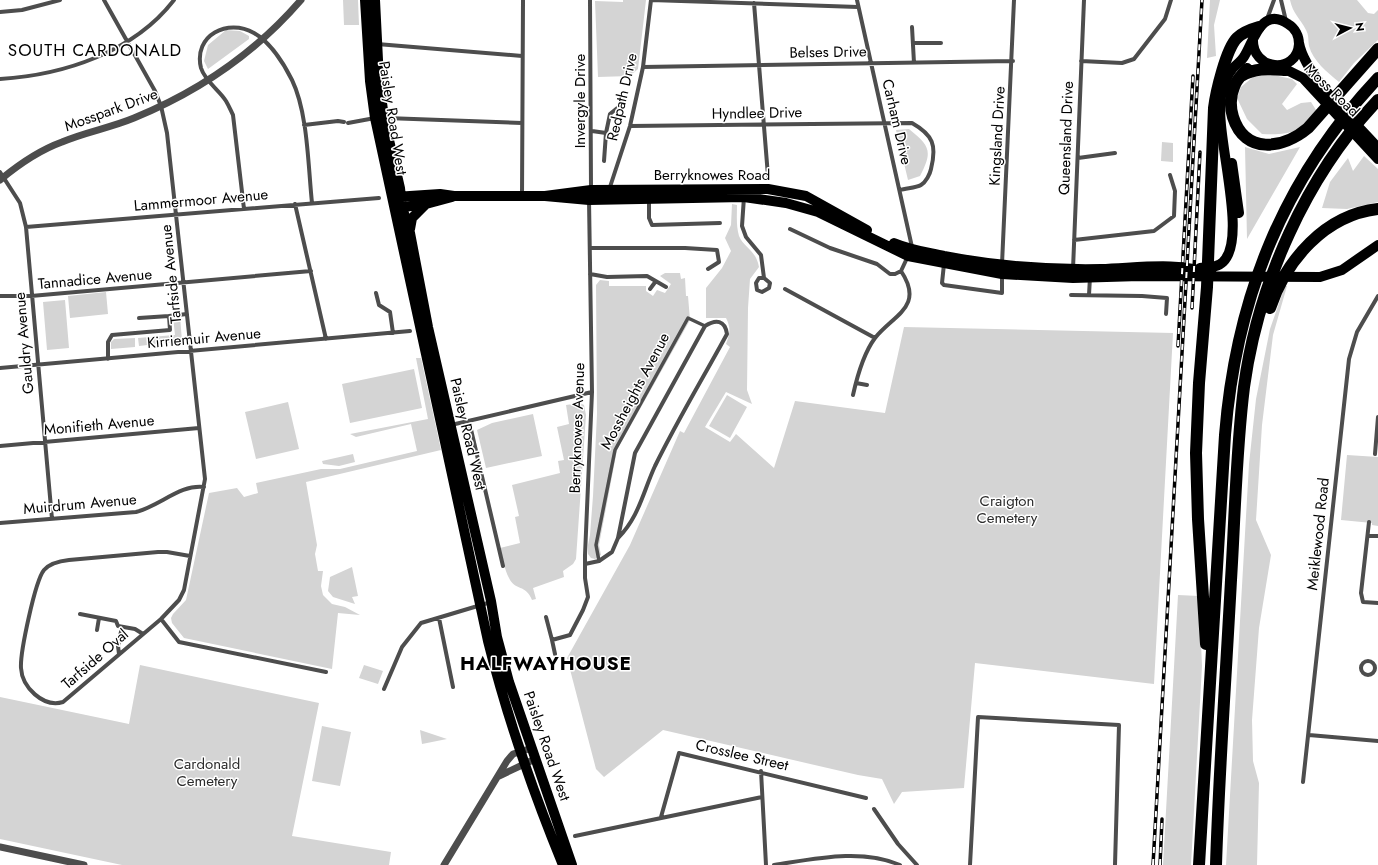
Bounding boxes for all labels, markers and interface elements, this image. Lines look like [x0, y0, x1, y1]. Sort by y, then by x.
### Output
north arrow [1330, 8, 1370, 48]
text: N [1351, 21, 1368, 32]
district label: SOUTH CARDONALD [8, 38, 182, 62]
street label: Belses Drive [789, 40, 867, 64]
street label: Redpath Drive [601, 51, 643, 143]
street label: Invergyle Drive [569, 53, 591, 148]
street label: Moss Road [1299, 58, 1365, 122]
street label: Paisley Road West [373, 60, 413, 177]
street label: Carham Drive [876, 77, 918, 167]
street label: Queensland Drive [1053, 80, 1079, 195]
street label: Mosspark Drive [61, 83, 161, 137]
street label: Kingsland Drive [983, 85, 1011, 186]
street label: Hyndlee Drive [712, 101, 803, 125]
street label: Berryknowes Road [654, 164, 770, 186]
street label: Lammermoor Avenue [133, 183, 269, 217]
street label: Tarfside Avenue [155, 223, 187, 325]
street label: Tannadice Avenue [37, 263, 153, 295]
street label: Gauldry Avenue [9, 291, 39, 395]
street label: Kirriemuir Avenue [146, 322, 262, 354]
street label: Mossheights Avenue [595, 329, 675, 453]
street label: Berryknowes Avenue [564, 362, 590, 494]
street label: Paisley Road West [444, 376, 492, 493]
street label: Monifieth Avenue [43, 409, 155, 441]
street label: Meiklewood Road [1301, 477, 1335, 591]
street label: Muirdrum Avenue [22, 488, 138, 520]
park label: Craigton Cemetery [977, 490, 1038, 529]
street label: Tarfside Oval [57, 624, 133, 694]
district label: HALFWAYHOUSE [460, 650, 632, 677]
street label: Paisley Road West [518, 688, 576, 804]
street label: Crosslee Street [693, 734, 791, 776]
park label: Cardonald Cemetery [174, 753, 240, 792]

